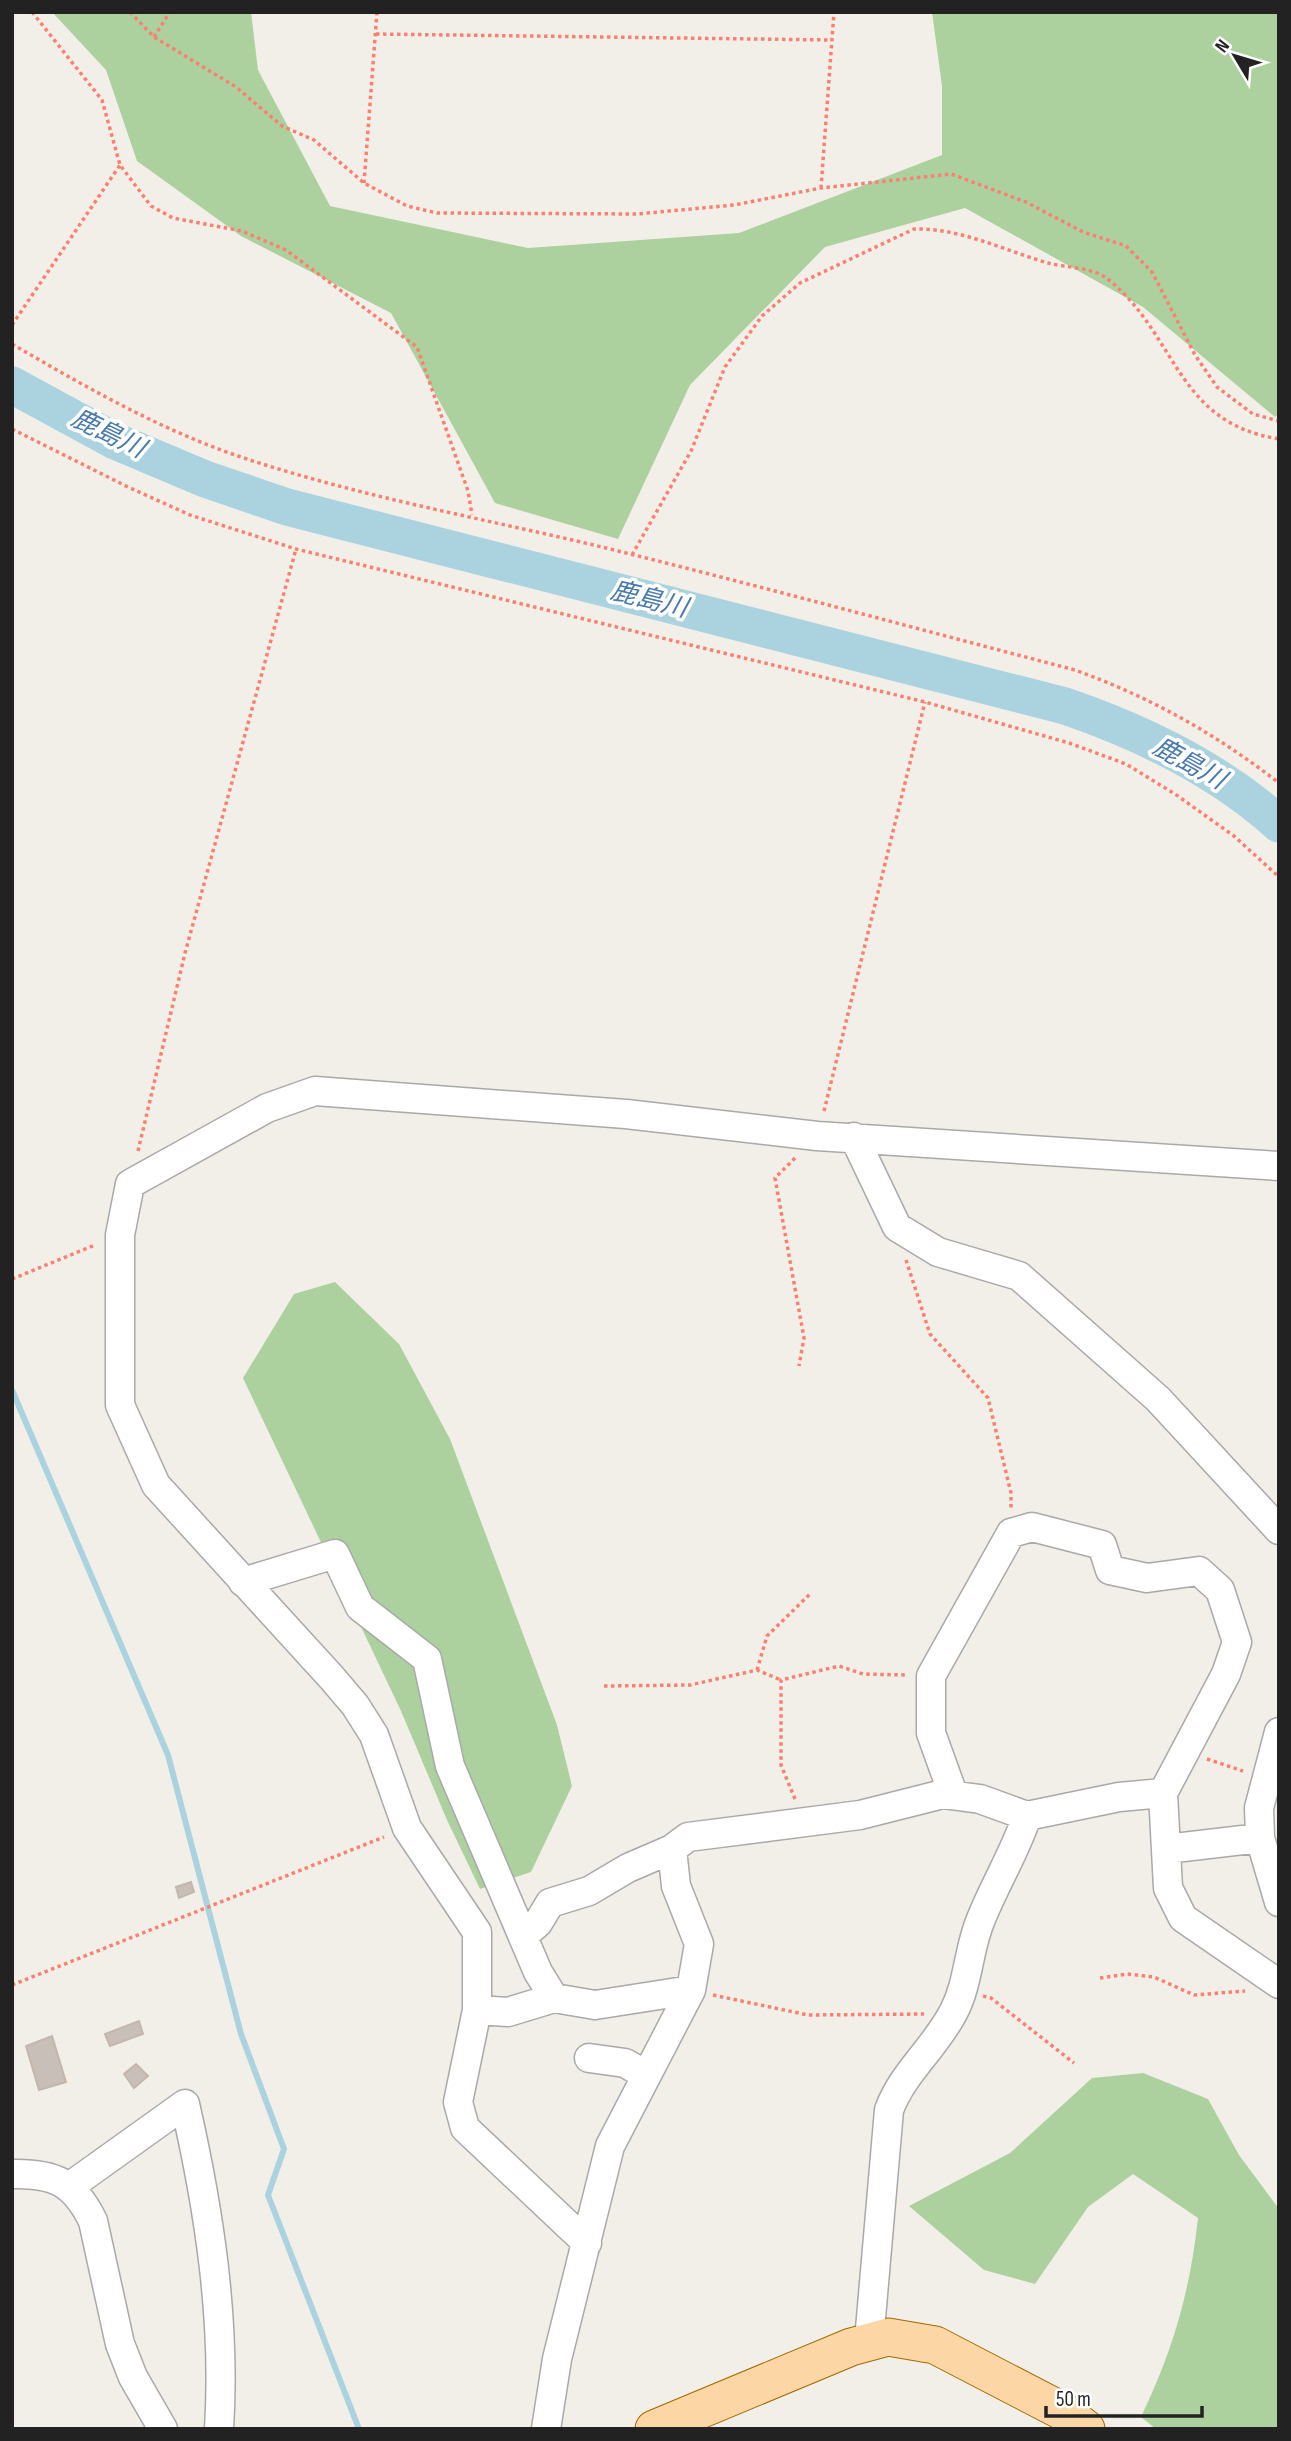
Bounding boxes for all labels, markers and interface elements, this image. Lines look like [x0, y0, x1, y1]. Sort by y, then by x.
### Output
north arrow [1200, 21, 1270, 91]
text: N [1211, 35, 1235, 58]
water label: 鹿島川 [66, 403, 153, 466]
water label: 鹿島川 [607, 576, 693, 625]
water label: 鹿島川 [1147, 732, 1233, 798]
scale bar [1046, 2374, 1202, 2418]
text: 50 m [1056, 2387, 1091, 2412]

